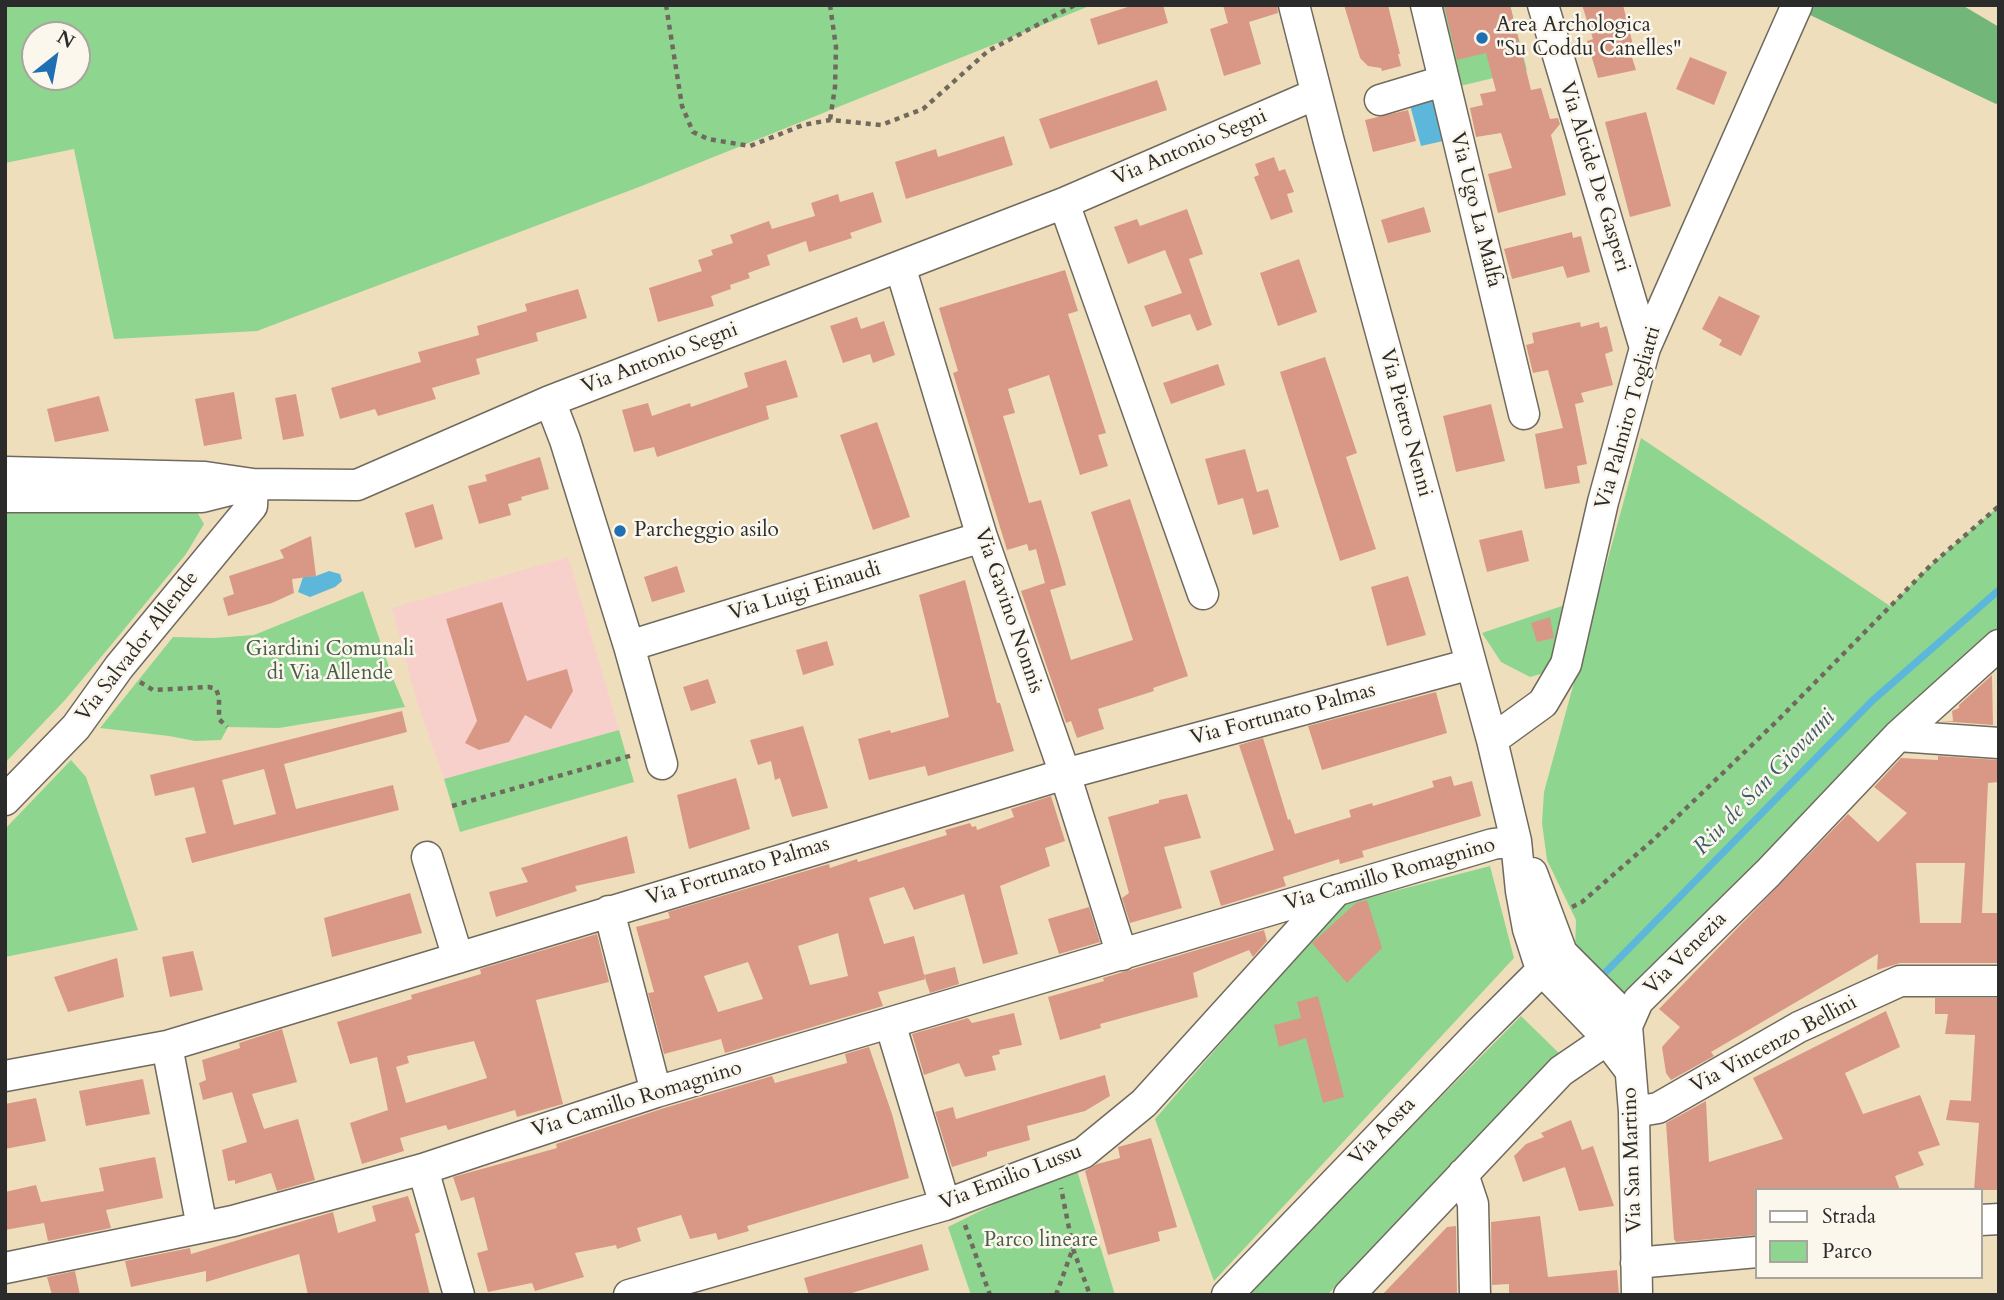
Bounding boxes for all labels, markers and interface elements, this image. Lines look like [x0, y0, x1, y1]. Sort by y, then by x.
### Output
place label: Area Archologica "Su Coddu Canelles" [1496, 13, 1682, 63]
north arrow [21, 21, 91, 91]
text: N [52, 24, 80, 55]
marker: Area Archologica "Su Coddu Canelles" [1474, 30, 1490, 46]
street label: Via Alcide De Gasperi [1553, 79, 1635, 275]
street label: Via Antonio Segni [1109, 104, 1271, 192]
street label: Via Ugo La Malfa [1444, 130, 1506, 290]
street label: Via Antonio Segni [578, 318, 742, 400]
street label: Via Palmiro Togliatti [1591, 324, 1667, 512]
street label: Via Pietro Nenni [1373, 346, 1437, 500]
place label: Parcheggio asilo [634, 518, 779, 544]
marker: Parcheggio asilo [612, 523, 628, 539]
street label: Via Gavino Nonnis [968, 525, 1048, 697]
street label: Via Luigi Einaudi [726, 557, 884, 627]
street label: Via Salvador Allende [71, 567, 205, 727]
park label: Giardini Comunali di Via Allende [246, 637, 414, 687]
street label: Via Fortunato Palmas [1188, 678, 1378, 752]
water label: Riu de San Giovanni [1688, 704, 1842, 862]
street label: Via Fortunato Palmas [643, 832, 833, 912]
street label: Via Camillo Romagnino [1282, 833, 1498, 917]
street label: Via Venezia [1639, 907, 1733, 1001]
street label: Via Vincenzo Bellini [1686, 990, 1862, 1100]
street label: Via Camillo Romagnino [529, 1056, 745, 1144]
street label: Via San Martino [1618, 1087, 1648, 1233]
street label: Via Aosta [1344, 1093, 1422, 1171]
street label: Via Emilio Lussu [936, 1139, 1086, 1217]
legend [1756, 1188, 1983, 1279]
text: Strada [1822, 1202, 1876, 1231]
park label: Parco lineare [984, 1228, 1098, 1254]
text: Parco [1822, 1237, 1872, 1266]

